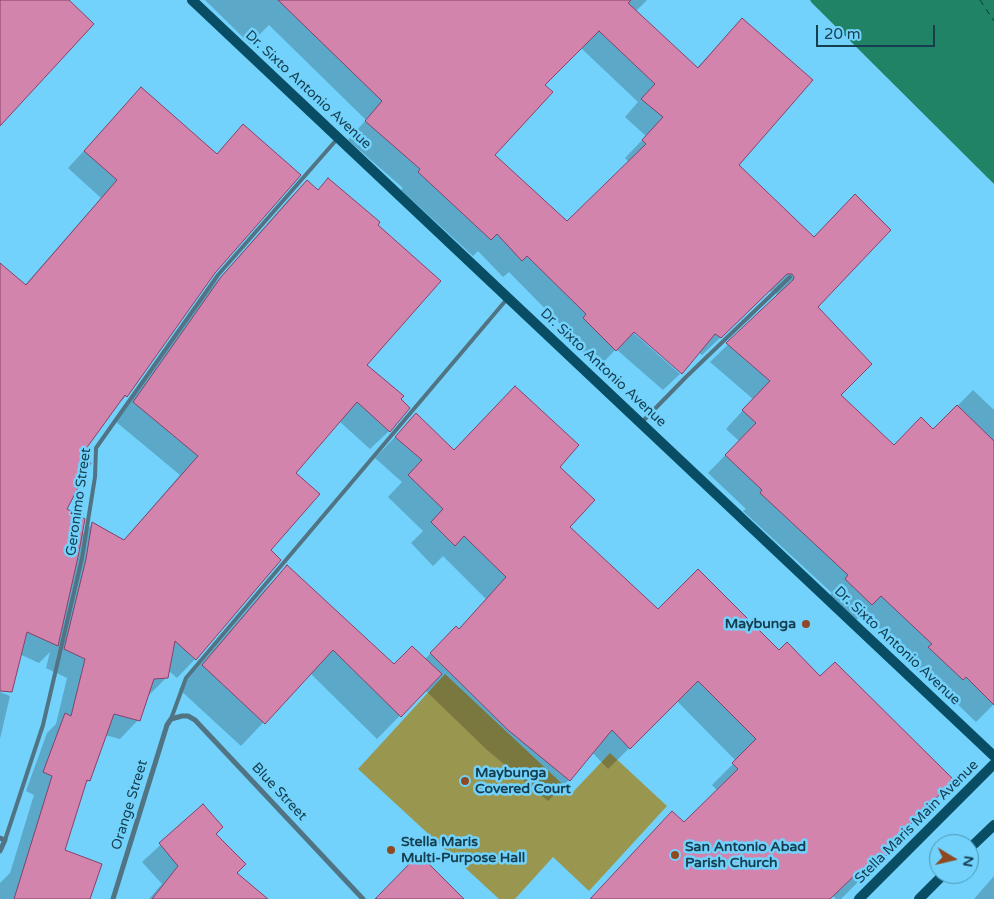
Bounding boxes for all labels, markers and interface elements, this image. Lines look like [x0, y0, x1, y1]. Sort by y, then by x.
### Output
scale bar [819, 15, 938, 47]
text: 20 m [824, 25, 861, 43]
street label: Dr. Sixto Antonio Avenue [241, 27, 375, 153]
street label: Dr. Sixto Antonio Avenue [536, 305, 670, 431]
street label: Geronimo Street [63, 447, 95, 557]
street label: Dr. Sixto Antonio Avenue [830, 583, 964, 709]
place label: Maybunga [725, 616, 796, 632]
marker: Maybunga [800, 618, 812, 630]
street label: Stella Maris Main Avenue [852, 757, 982, 887]
street label: Orange Street [108, 758, 152, 852]
street label: Blue Street [248, 760, 310, 824]
place label: Maybunga Covered Court [475, 765, 571, 798]
marker: Maybunga Covered Court [459, 775, 471, 787]
place label: Stella Maris Multi-Purpose Hall [401, 834, 525, 866]
north arrow [929, 834, 979, 884]
place label: San Antonio Abad Parish Church [685, 839, 806, 872]
marker: Stella Maris Multi-Purpose Hall [385, 844, 397, 856]
marker: San Antonio Abad Parish Church [669, 849, 681, 861]
text: N [959, 854, 978, 868]

